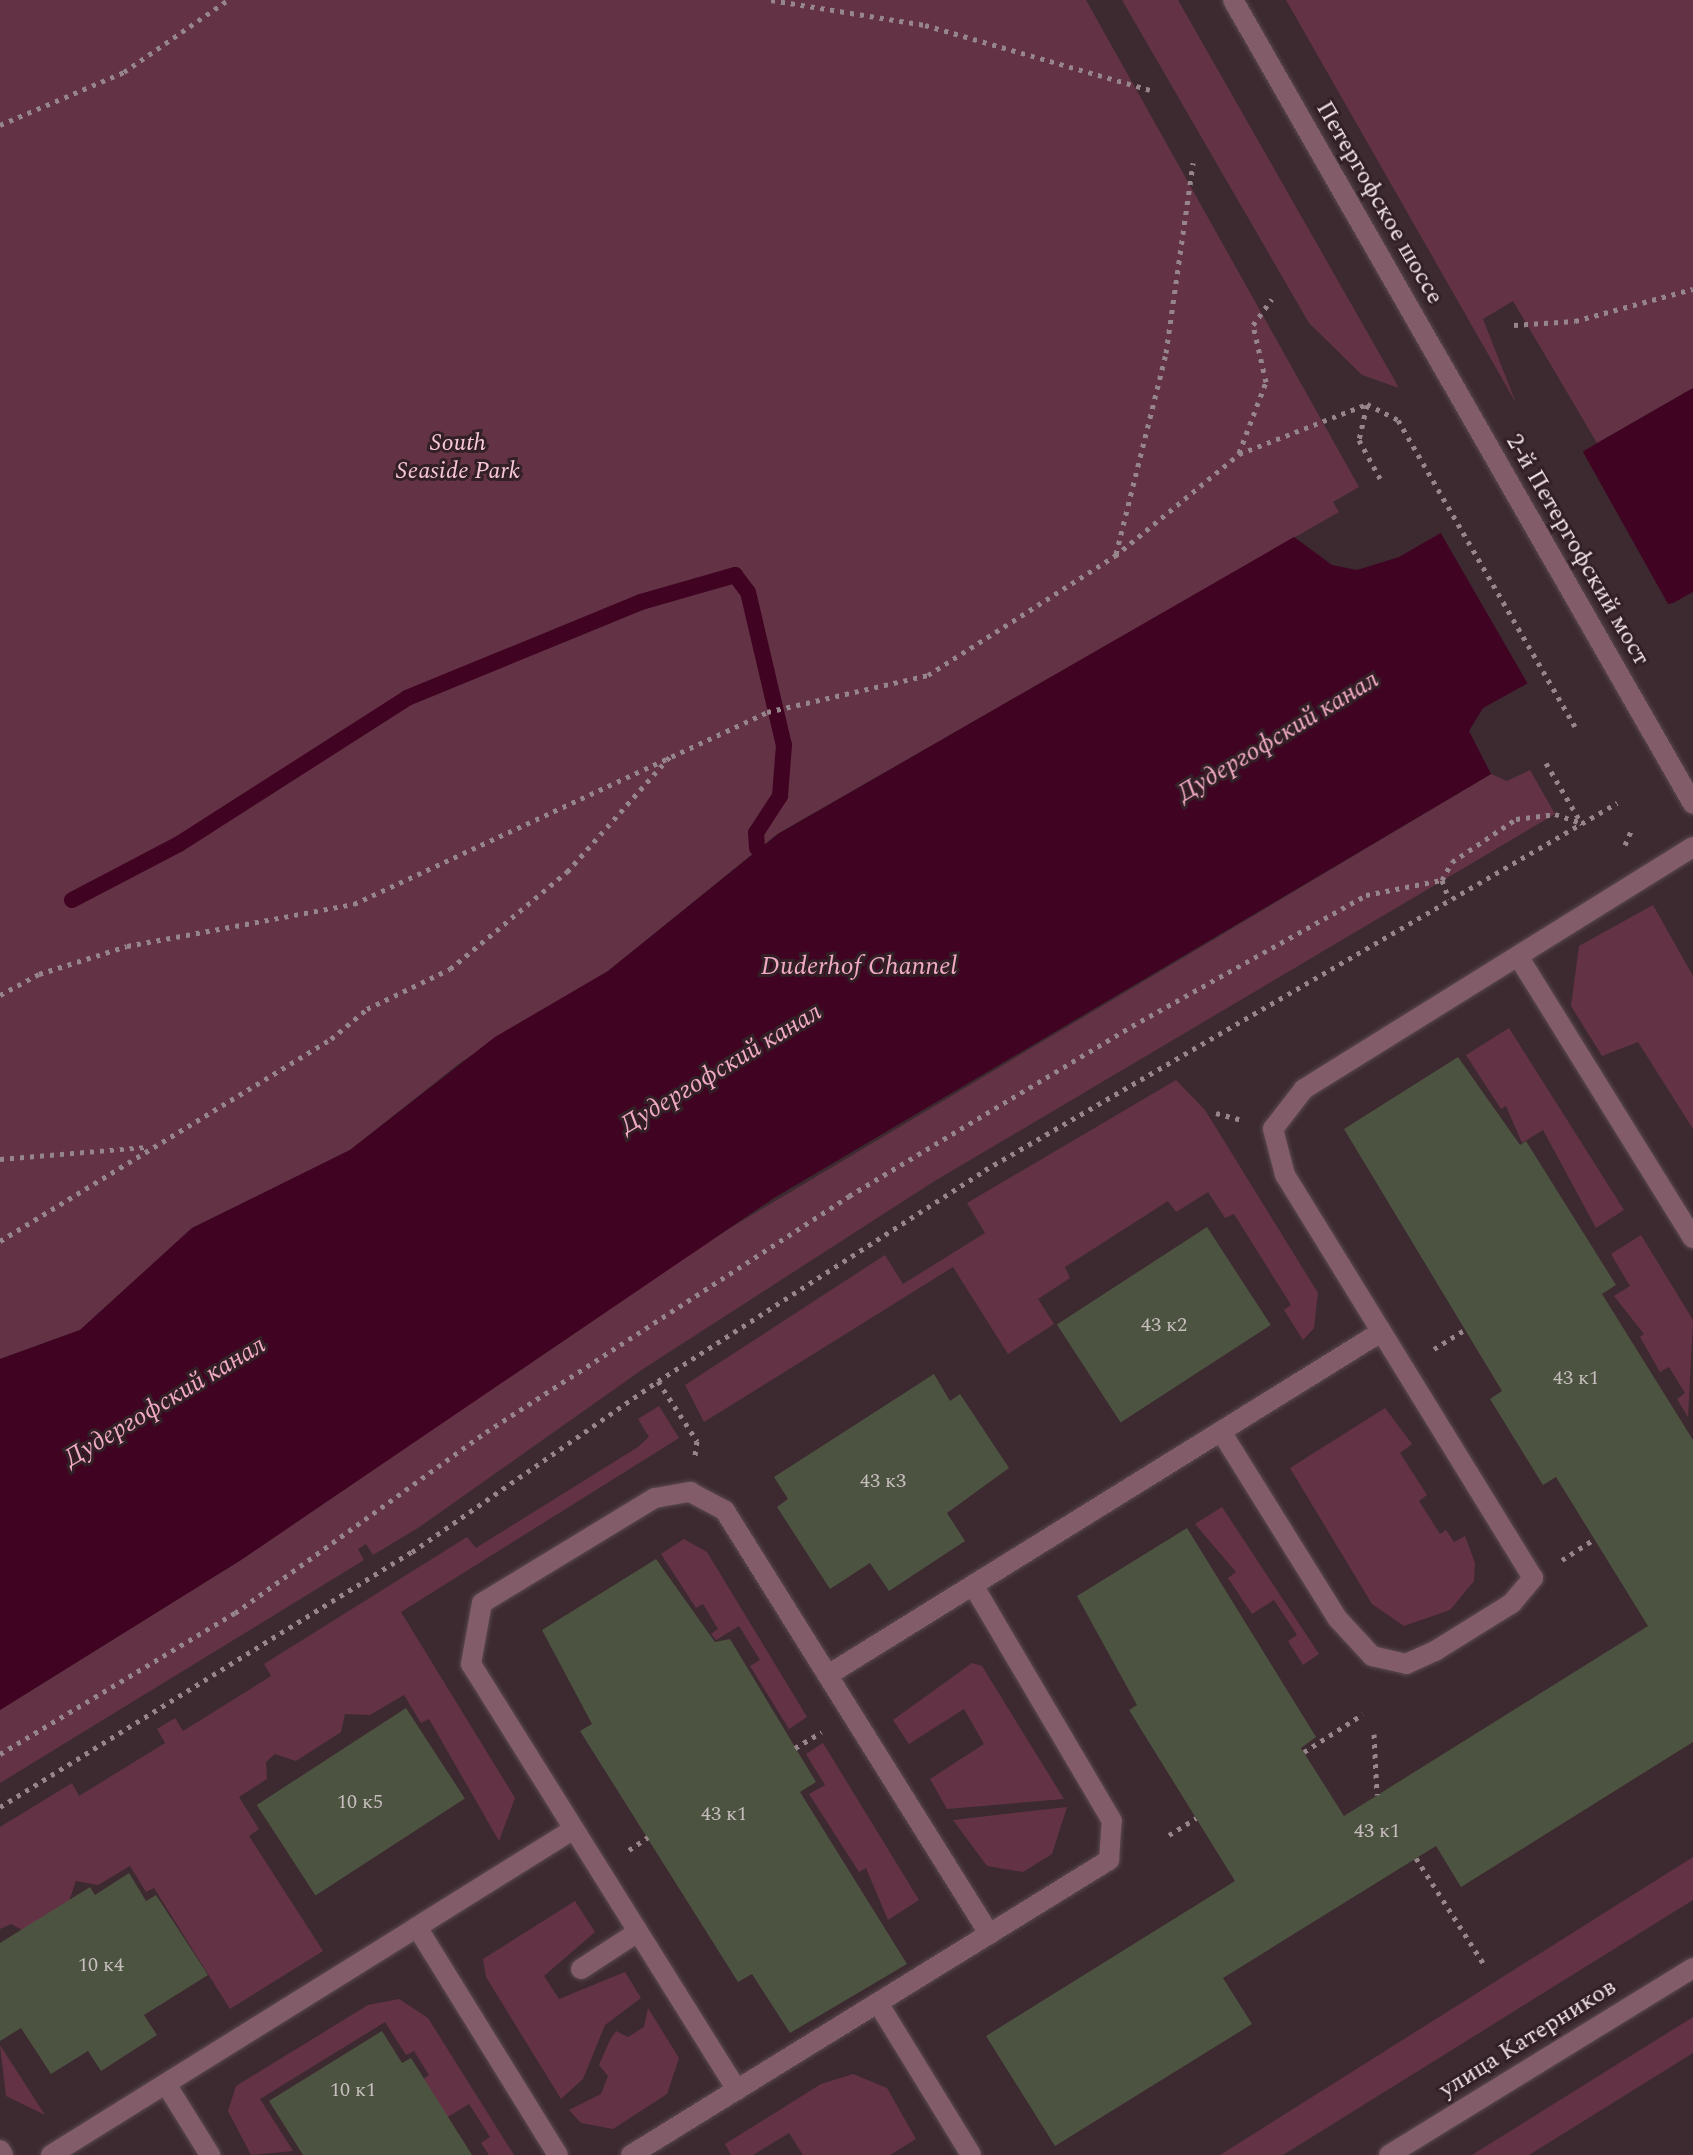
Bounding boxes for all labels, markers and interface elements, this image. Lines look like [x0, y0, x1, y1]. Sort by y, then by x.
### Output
street label: Петергофское шоссе [1309, 96, 1449, 310]
street label: 2-й Петергофский мост [1499, 429, 1655, 671]
park label: South Seaside Park [396, 430, 520, 486]
water label: Дудергофский канал [1171, 664, 1385, 810]
water label: Duderhof Channel [761, 951, 957, 983]
water label: Дудергофский канал [614, 996, 828, 1142]
house number: 43 к2 [1141, 1313, 1187, 1337]
water label: Дудергофский канал [58, 1329, 272, 1475]
house number: 43 к1 [1553, 1366, 1599, 1390]
house number: 43 к3 [860, 1469, 906, 1493]
house number: 10 к5 [337, 1790, 383, 1814]
house number: 43 к1 [701, 1802, 747, 1826]
house number: 43 к1 [1354, 1819, 1400, 1843]
house number: 10 к4 [78, 1953, 124, 1977]
street label: улица Катерников [1434, 1973, 1622, 2105]
house number: 10 к1 [330, 2078, 376, 2102]

